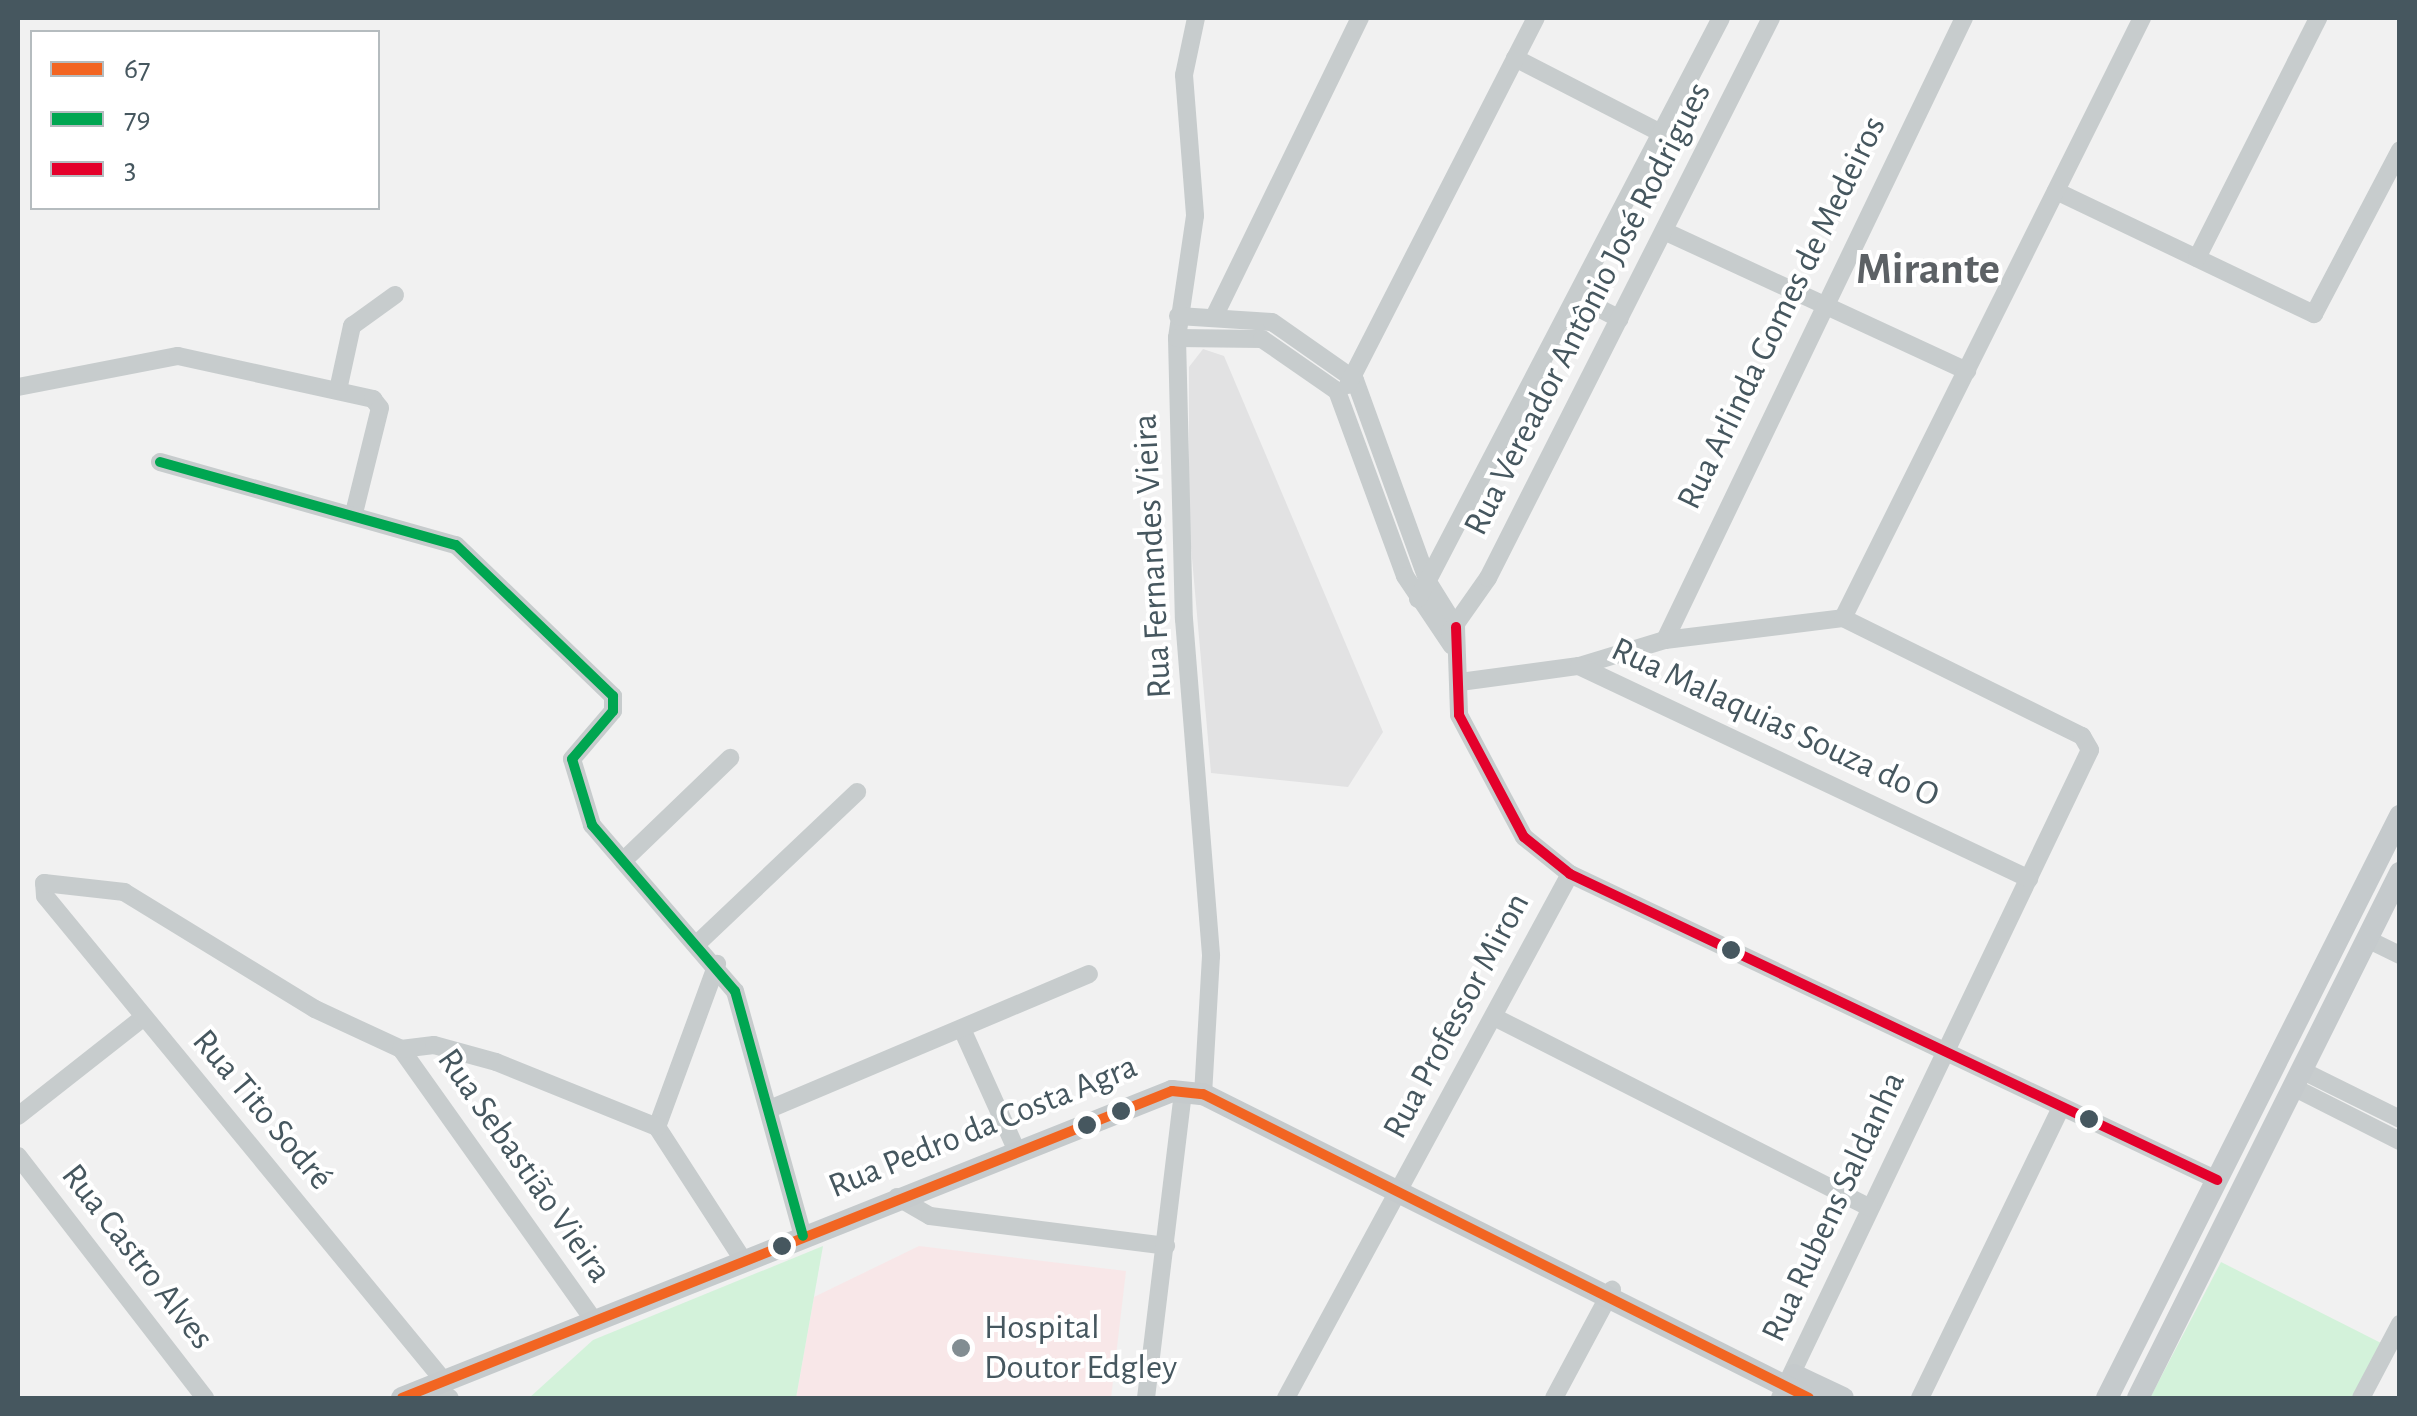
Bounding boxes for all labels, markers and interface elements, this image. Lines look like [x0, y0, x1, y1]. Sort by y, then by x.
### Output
legend [30, 30, 380, 210]
text: 67 [124, 54, 151, 84]
street label: Rua Vereador Antônio José Rodrigues [1455, 75, 1721, 543]
text: 79 [124, 104, 151, 134]
street label: Rua Arlinda Gomes de Medeiros [1668, 110, 1896, 516]
text: 3 [124, 154, 136, 184]
district label: Mirante [1856, 243, 2000, 297]
street label: Rua Fernandes Vieira [1125, 413, 1181, 699]
street label: Rua Malaquias Souza do O [1605, 629, 1945, 817]
street label: Rua Professor Miron [1375, 886, 1539, 1146]
unlabelled marker [1721, 940, 1741, 960]
street label: Rua Tito Sodré [183, 1021, 341, 1199]
street label: Rua Sebastião Vieira [428, 1041, 620, 1291]
street label: Rua Pedro da Costa Agra [823, 1046, 1143, 1208]
street label: Rua Rubens Saldanha [1753, 1065, 1915, 1349]
unlabelled marker [1111, 1101, 1131, 1121]
unlabelled marker [2079, 1109, 2099, 1129]
unlabelled marker [1077, 1115, 1097, 1135]
street label: Rua Castro Alves [52, 1156, 222, 1358]
unlabelled marker [772, 1236, 792, 1256]
place label: Hospital Doutor Edgley [984, 1307, 1177, 1389]
marker: Hospital Doutor Edgley [948, 1335, 974, 1361]

